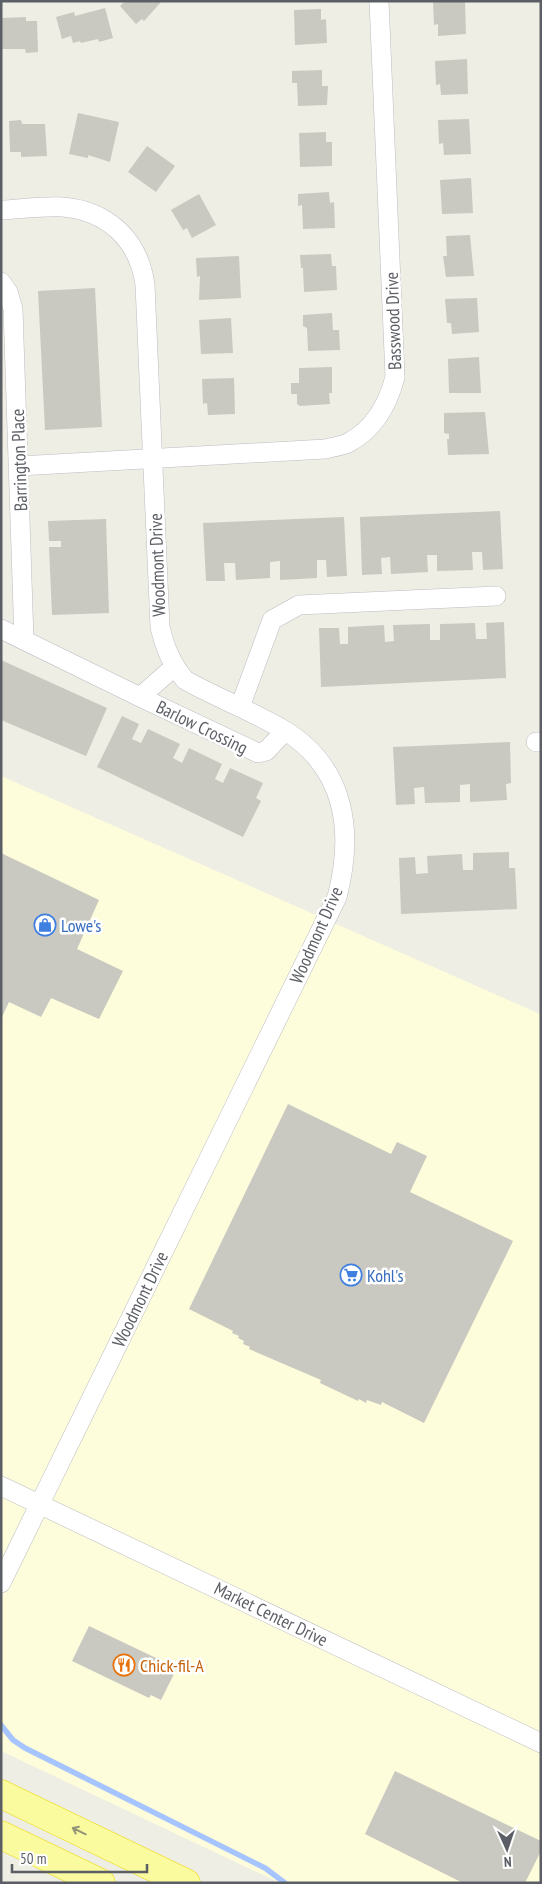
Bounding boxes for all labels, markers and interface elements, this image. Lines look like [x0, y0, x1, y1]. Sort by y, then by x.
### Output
street label: Basswood Drive [380, 272, 406, 370]
street label: Barrington Place [6, 408, 32, 512]
street label: Woodmont Drive [144, 513, 170, 617]
street label: Barlow Crossing [152, 695, 252, 759]
street label: Woodmont Drive [284, 883, 348, 987]
shop icon: Lowe's [33, 913, 57, 937]
place label: Lowe's [61, 914, 101, 937]
street label: Woodmont Drive [107, 1247, 173, 1351]
supermarket icon: Kohl's [339, 1263, 363, 1287]
place label: Kohl's [367, 1264, 403, 1287]
street label: Market Center Drive [211, 1577, 331, 1651]
restaurant icon: Chick-fil-A [112, 1653, 136, 1677]
place label: Chick-fil-A [140, 1654, 204, 1677]
north arrow [482, 1824, 532, 1874]
one-way arrow [72, 1826, 87, 1836]
scale bar [12, 1842, 148, 1874]
text: 50 m [20, 1849, 46, 1868]
text: N [503, 1853, 512, 1871]

